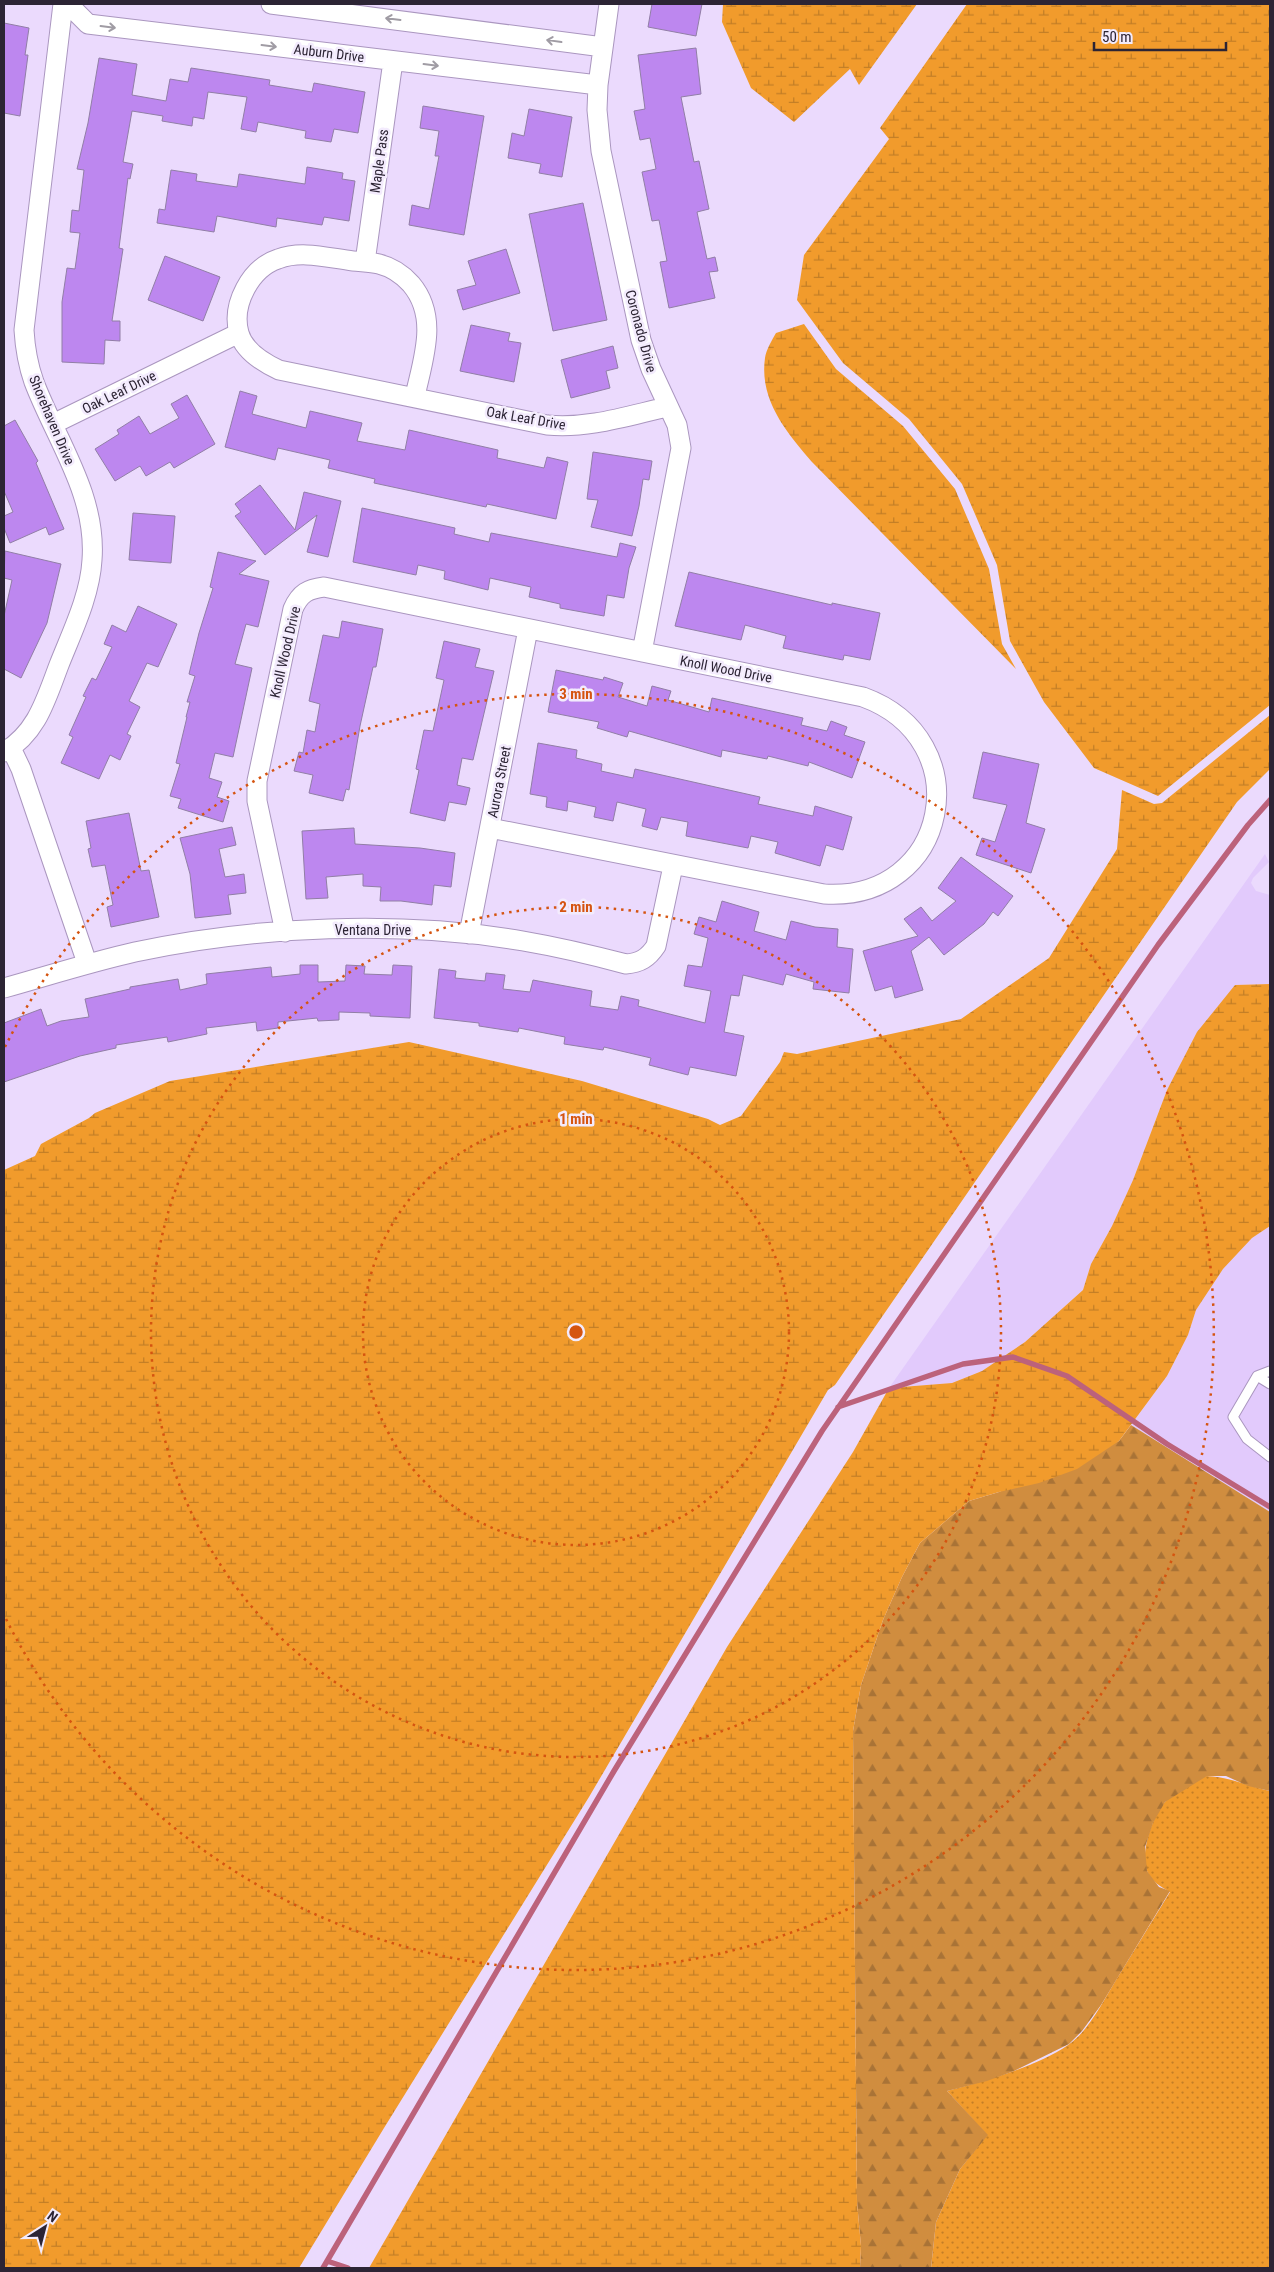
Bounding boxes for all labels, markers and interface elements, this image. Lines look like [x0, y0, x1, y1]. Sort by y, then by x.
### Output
one-way arrow [386, 14, 402, 24]
scale bar [1094, 20, 1226, 52]
one-way arrow [100, 22, 116, 32]
text: 50 m [1102, 28, 1132, 46]
one-way arrow [547, 35, 563, 45]
one-way arrow [261, 41, 277, 51]
street label: Auburn Drive [293, 41, 365, 65]
one-way arrow [422, 60, 438, 70]
street label: Maple Pass [367, 128, 391, 194]
street label: Coronado Drive [622, 288, 660, 374]
street label: Oak Leaf Drive [79, 367, 159, 417]
street label: Shorehaven Drive [26, 373, 78, 467]
street label: Oak Leaf Drive [485, 403, 567, 433]
street label: Knoll Wood Drive [267, 604, 303, 699]
street label: Knoll Wood Drive [679, 652, 774, 686]
text: 3 min [559, 685, 593, 703]
street label: Aurora Street [484, 745, 514, 819]
text: 2 min [559, 898, 593, 916]
street label: Ventana Drive [335, 922, 412, 938]
text: 1 min [559, 1110, 593, 1128]
centre of rings [567, 1323, 585, 1341]
north arrow [20, 2202, 70, 2252]
text: N [44, 2207, 61, 2225]

